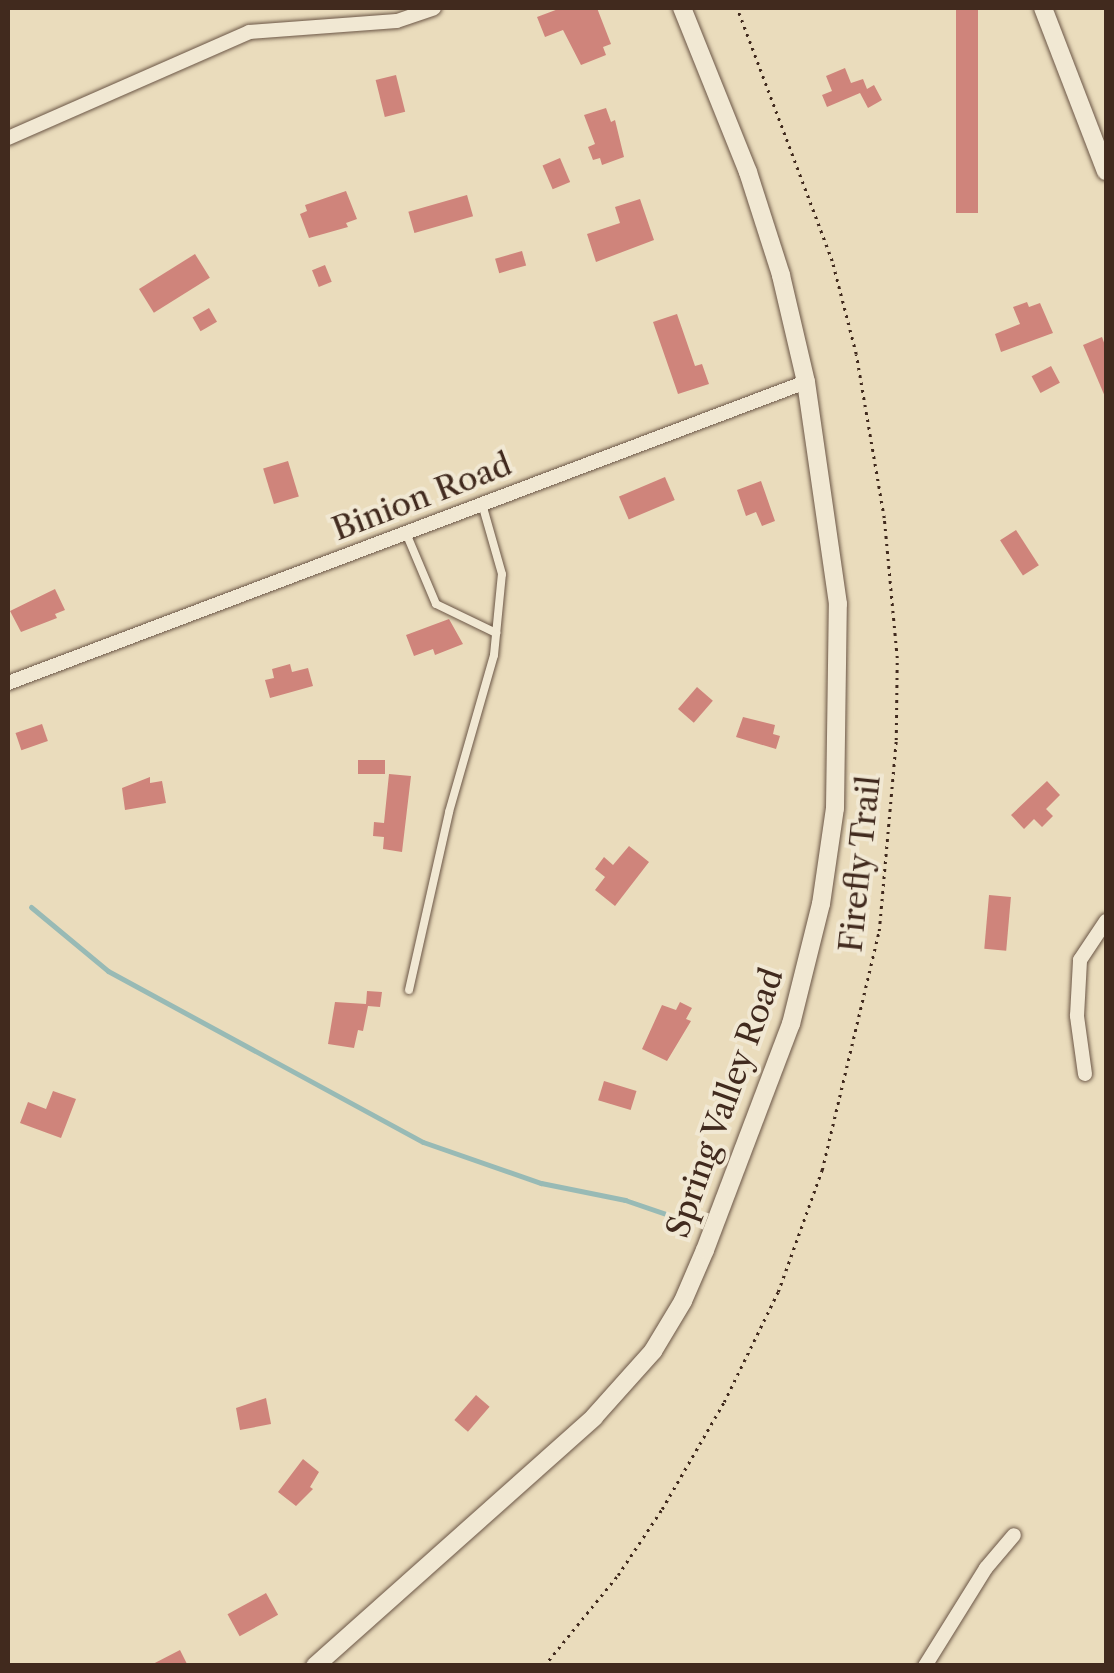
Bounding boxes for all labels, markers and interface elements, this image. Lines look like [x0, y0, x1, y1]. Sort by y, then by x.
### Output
street label: Binion Road [327, 445, 517, 549]
street label: Firefly Trail [832, 773, 888, 955]
street label: Spring Valley Road [658, 962, 792, 1244]

